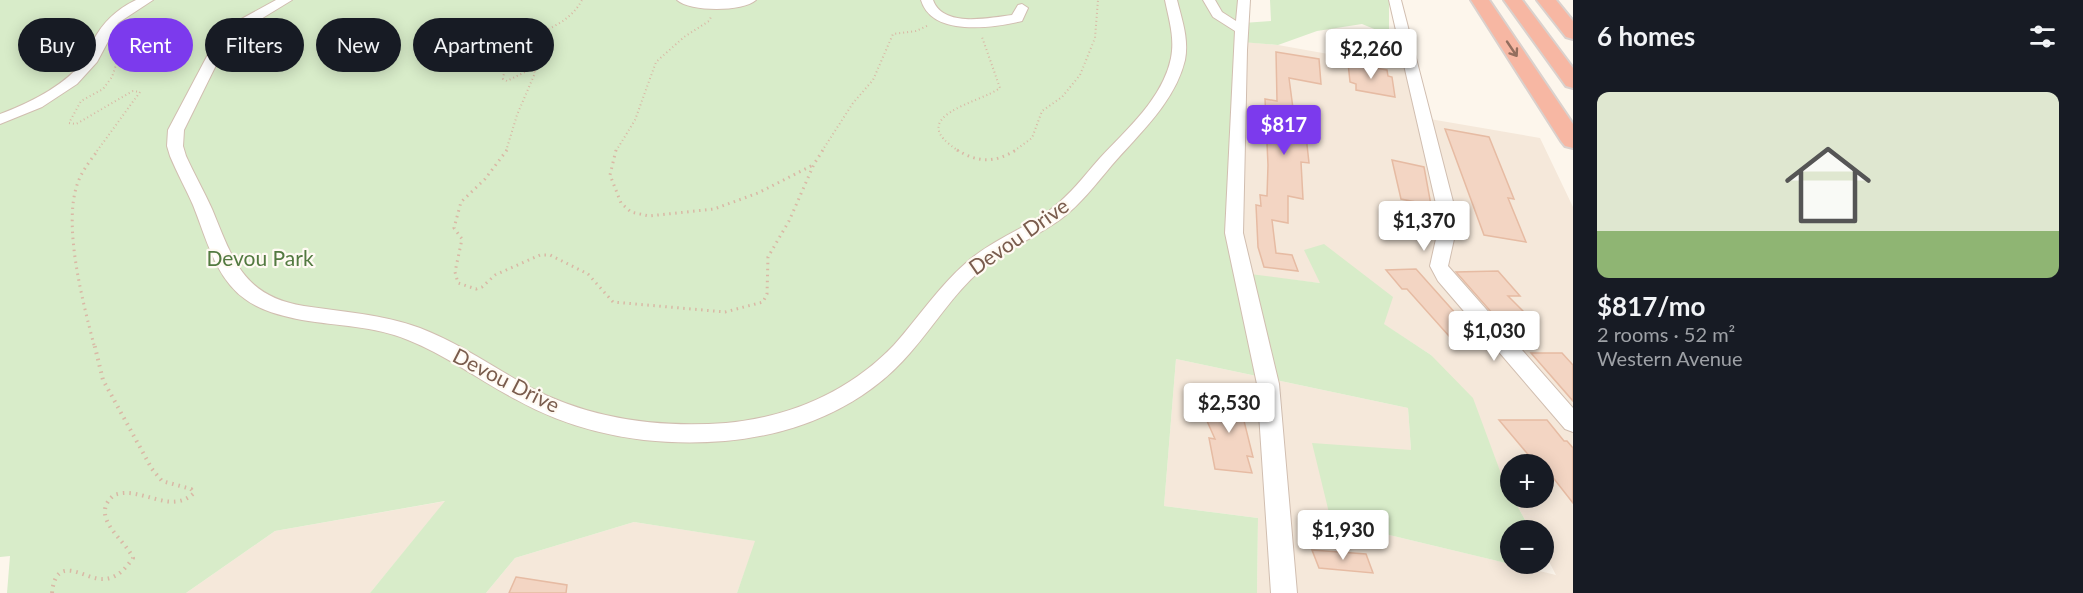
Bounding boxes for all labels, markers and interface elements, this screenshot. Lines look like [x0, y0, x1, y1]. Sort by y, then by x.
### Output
chip: Buy [18, 18, 96, 72]
chip: Rent [108, 18, 193, 72]
chip: Filters [205, 18, 304, 72]
chip: New [316, 18, 401, 72]
chip: Apartment [413, 18, 554, 72]
text: 6 homes [1597, 20, 1695, 52]
icon: filters [2026, 20, 2059, 53]
pin: $2,260 [1322, 29, 1420, 80]
text: $2,260 [1340, 36, 1402, 60]
one-way arrow [1506, 40, 1518, 57]
pin: $817 [1248, 105, 1320, 156]
text: $817 [1261, 112, 1307, 136]
icon: home [1774, 131, 1882, 239]
street label: Devou Drive [963, 192, 1073, 279]
pin: $1,370 [1375, 201, 1473, 252]
text: $1,370 [1393, 208, 1455, 232]
park label: Devou Park [206, 245, 314, 270]
text: $817/mo [1597, 290, 1705, 322]
pin: $1,030 [1445, 311, 1543, 362]
text: $1,030 [1463, 318, 1525, 342]
text: 2 rooms · 52 m² [1597, 322, 1735, 346]
street label: Devou Drive [449, 342, 564, 417]
text: Western Avenue [1597, 346, 1743, 370]
pin: $2,530 [1180, 383, 1278, 434]
text: $2,530 [1198, 390, 1260, 414]
map controls [1500, 454, 1554, 574]
button: + [1500, 454, 1554, 508]
pin: $1,930 [1294, 510, 1392, 561]
text: $1,930 [1312, 517, 1374, 541]
button: − [1500, 520, 1554, 574]

